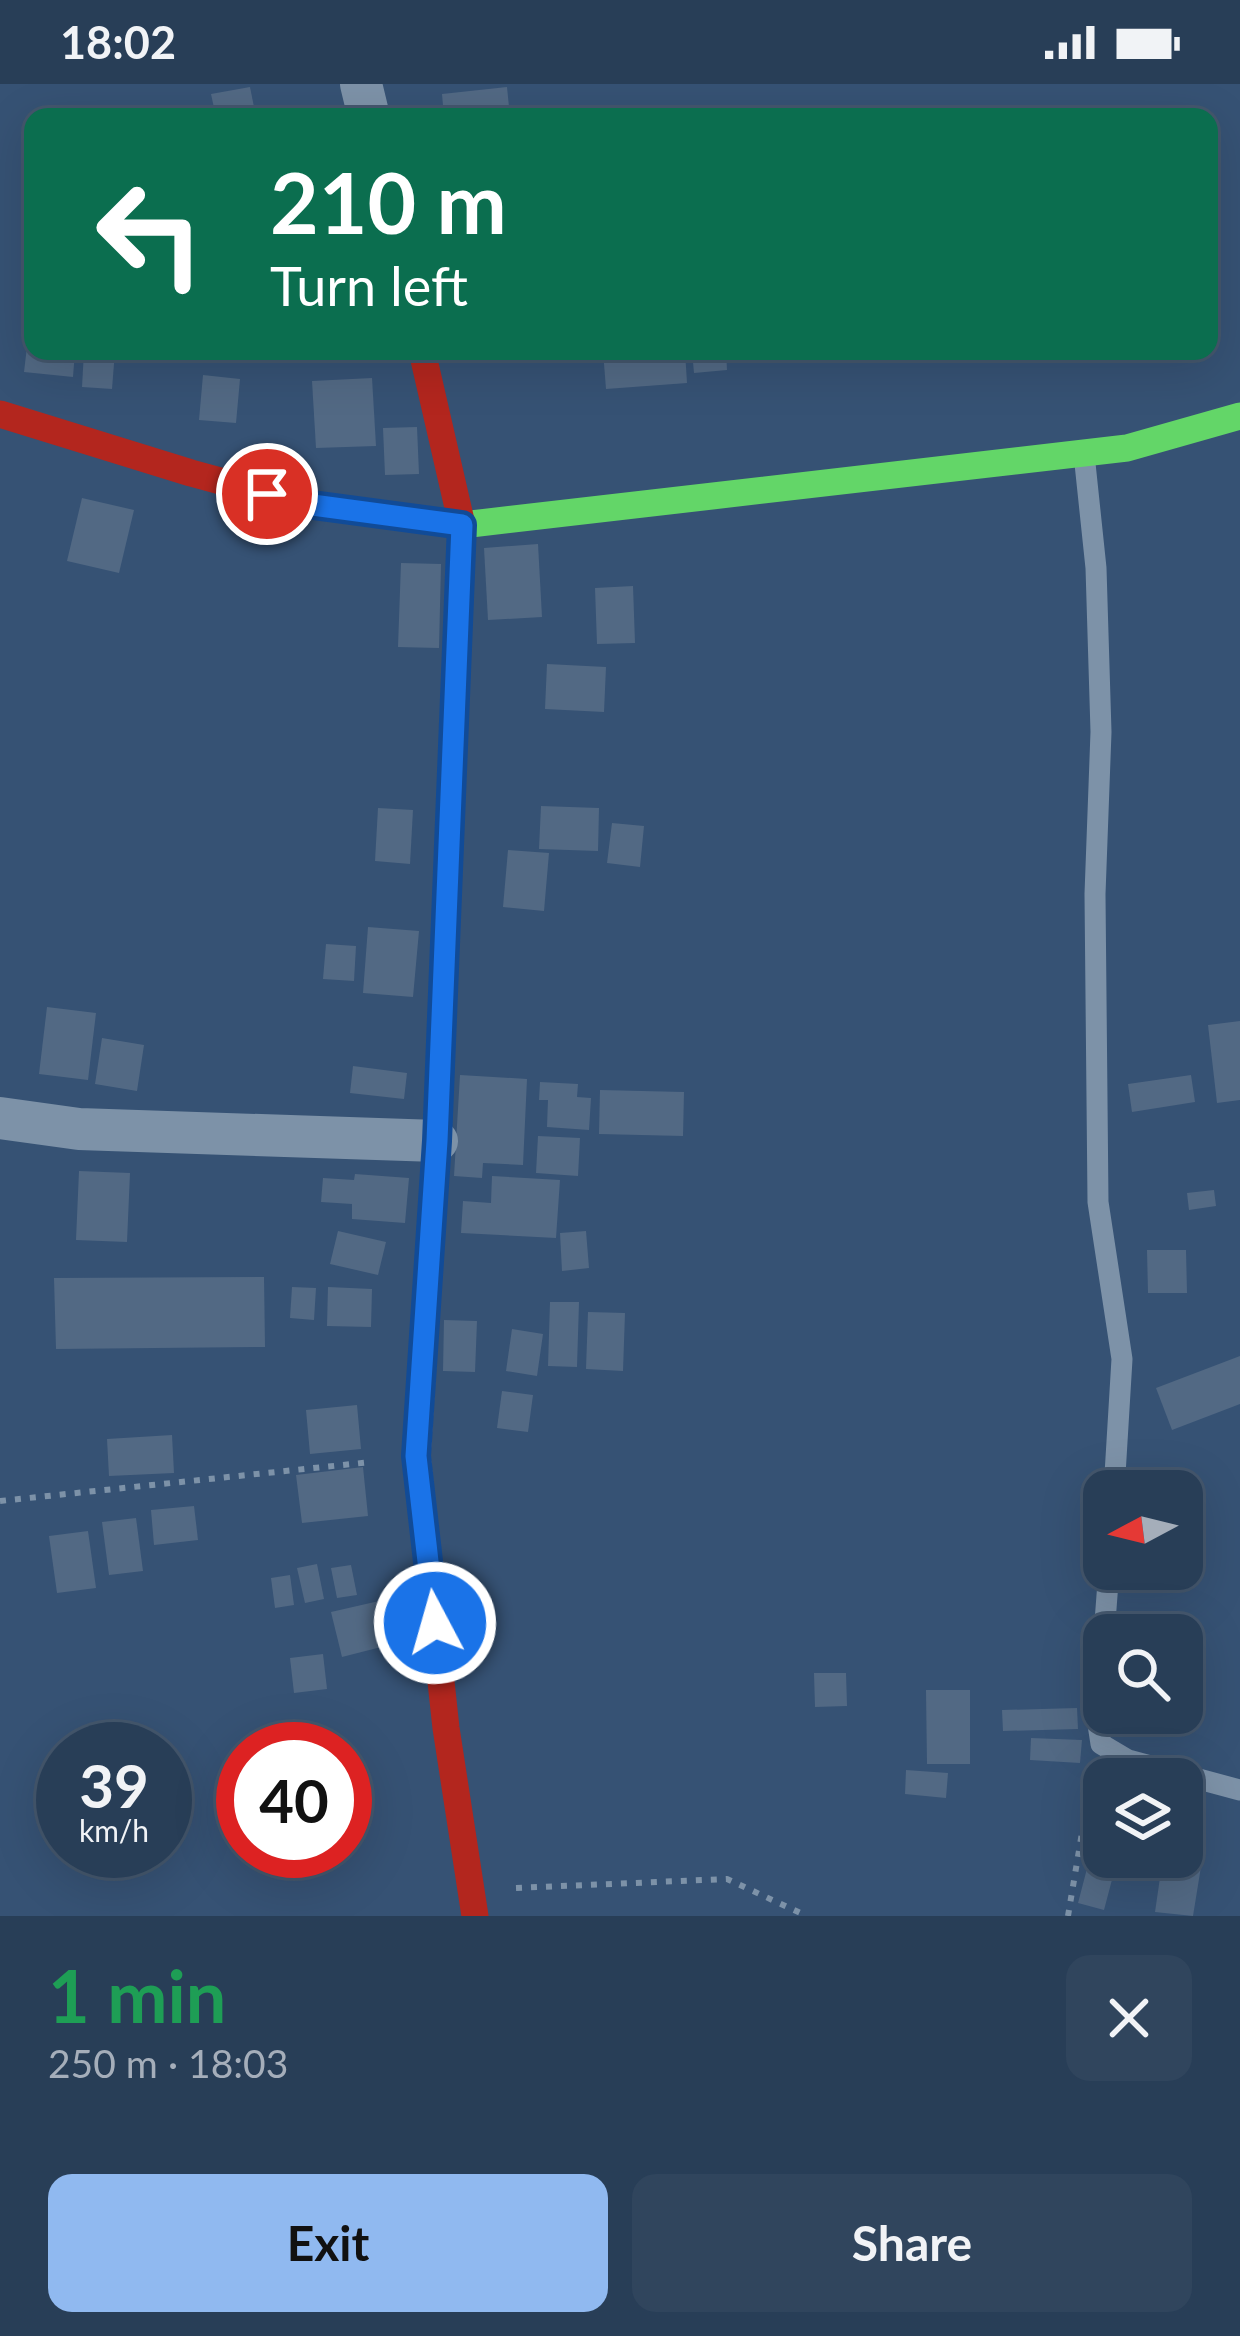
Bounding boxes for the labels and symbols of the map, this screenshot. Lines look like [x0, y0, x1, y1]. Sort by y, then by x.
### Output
pin [216, 443, 318, 545]
north arrow [1083, 1470, 1203, 1590]
position arrow [372, 1560, 498, 1686]
speed limit sign: 40 [216, 1722, 372, 1878]

